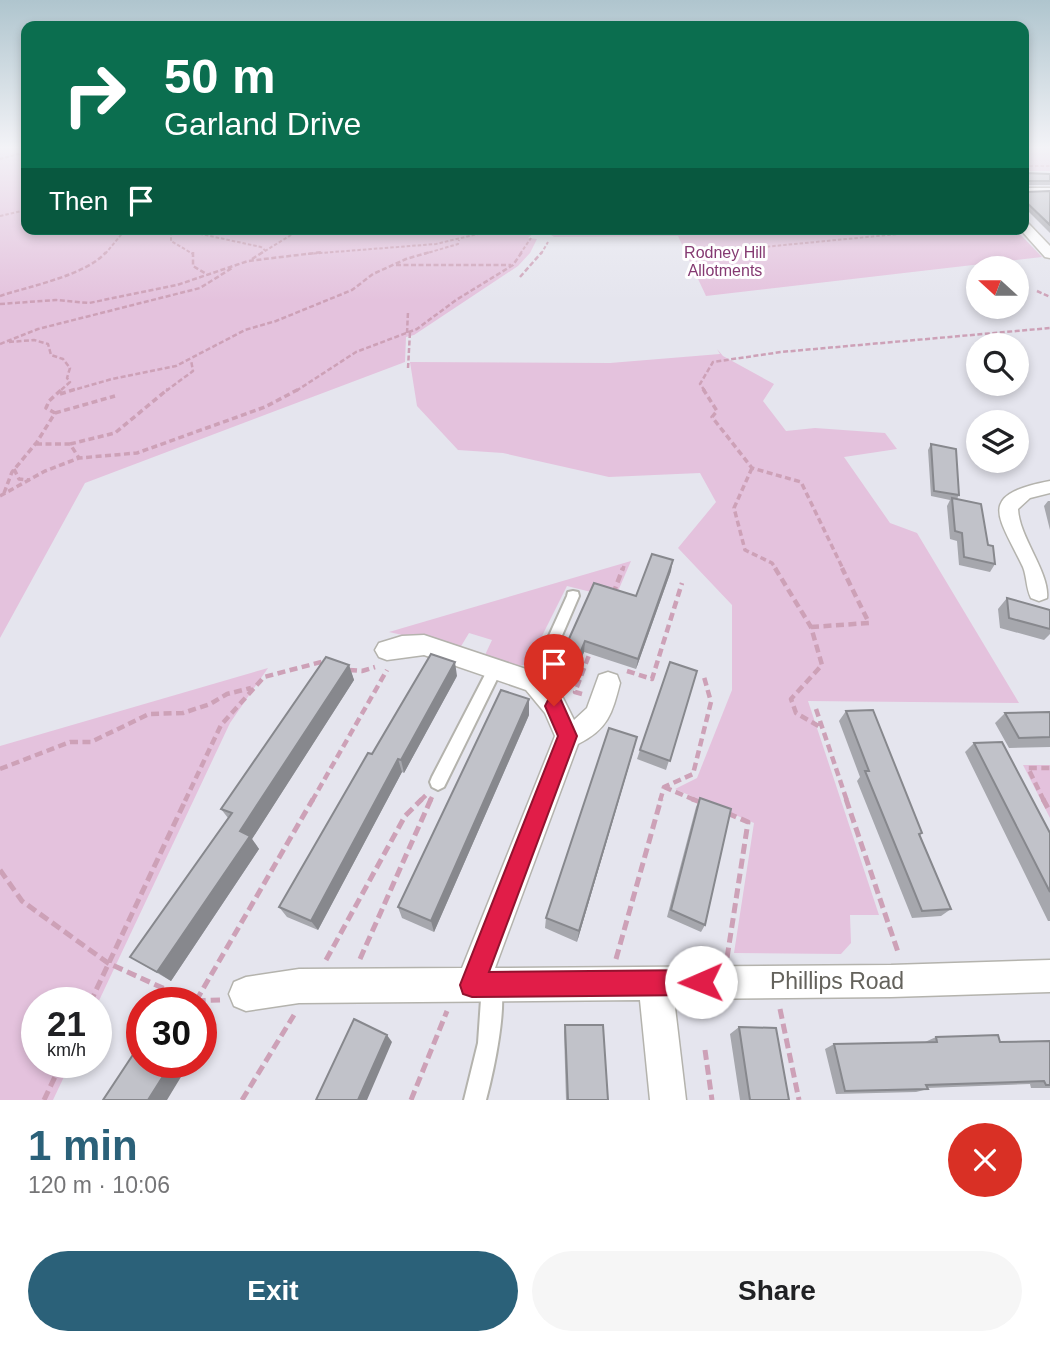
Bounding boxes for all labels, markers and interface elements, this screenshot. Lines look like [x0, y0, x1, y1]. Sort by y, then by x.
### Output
icon: right [49, 49, 140, 140]
text: 50 m [164, 49, 276, 103]
text: Garland Drive [164, 106, 361, 142]
icon: arrive [122, 182, 160, 220]
text: Then [49, 186, 108, 216]
park label: Rodney Hill Allotments [684, 244, 766, 279]
north arrow [966, 256, 1029, 318]
map controls [966, 256, 1029, 473]
button: search [966, 333, 1029, 396]
button: layers [966, 410, 1029, 473]
pin [524, 634, 584, 706]
icon: arrive [535, 645, 573, 683]
position arrow [664, 945, 738, 1019]
street label: Phillips Road [770, 968, 904, 994]
speed limit sign: 30 [126, 987, 217, 1078]
text: 21 [47, 1004, 86, 1043]
text: km/h [47, 1040, 86, 1060]
text: 1 min [28, 1122, 138, 1169]
button: close [948, 1123, 1022, 1197]
text: 120 m · 10:06 [28, 1172, 170, 1198]
button: Exit [28, 1251, 518, 1331]
button: Share [532, 1251, 1022, 1331]

